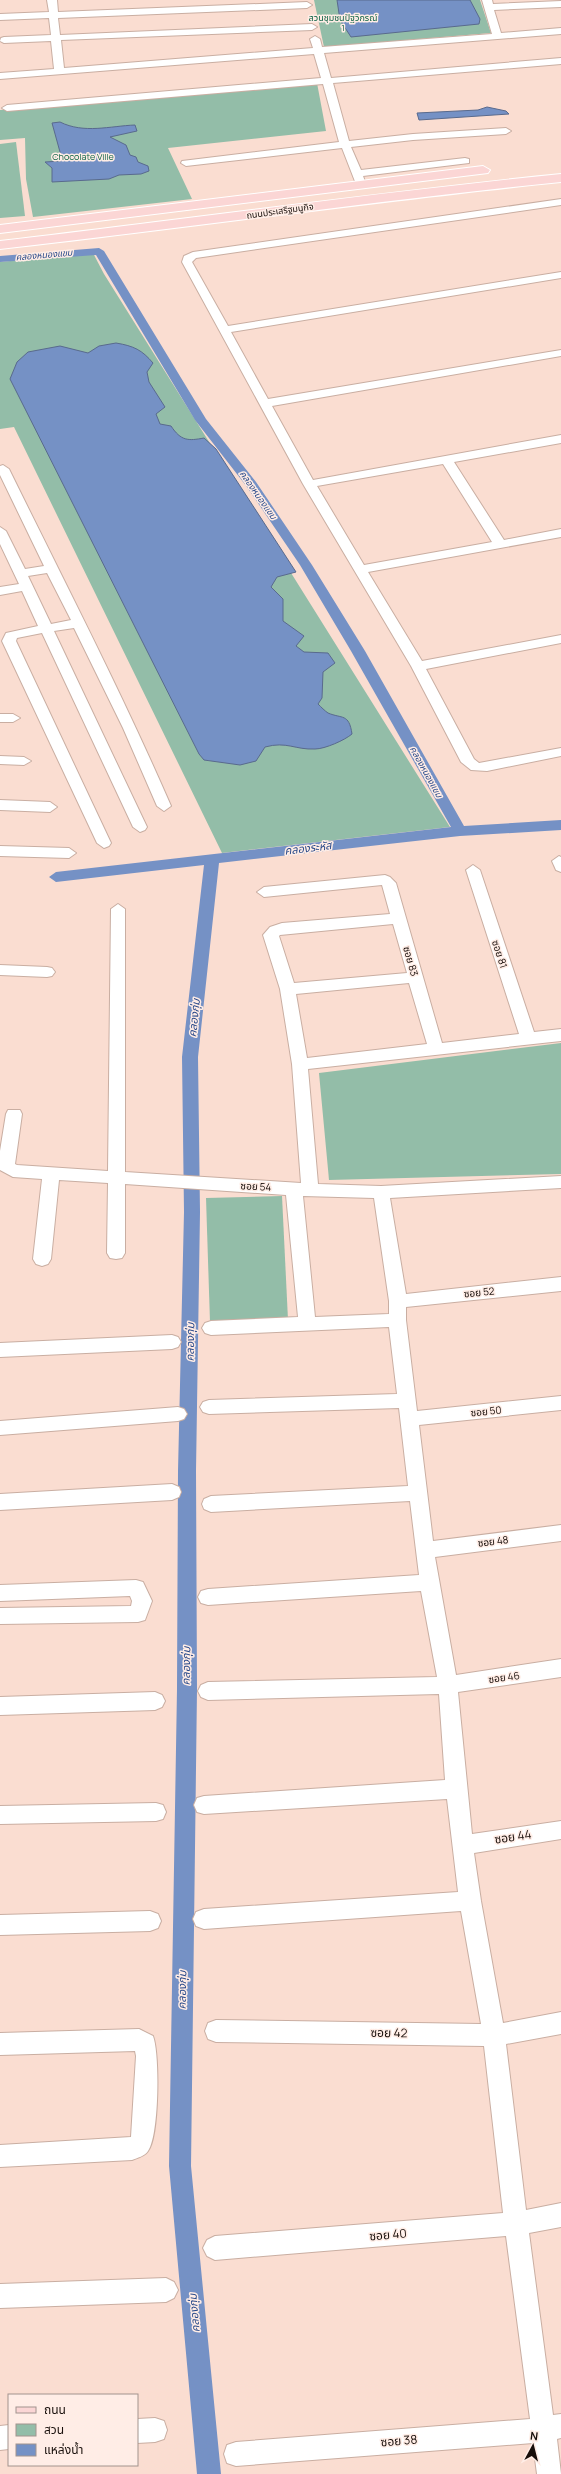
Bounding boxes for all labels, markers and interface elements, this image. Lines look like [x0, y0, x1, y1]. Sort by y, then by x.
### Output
park label: สวนชุมชนปัฐวิกรณ์ 1 [309, 11, 377, 34]
park label: Chocolate Ville [52, 150, 114, 163]
street label: ถนนประเสริฐมนูกิจ [246, 199, 315, 222]
water label: คลองหนองแขม [15, 245, 74, 263]
water label: คลองหนองแขม [237, 468, 281, 523]
water label: คลองหนองแขม [407, 744, 447, 801]
water label: คลองระหัส [284, 837, 334, 858]
street label: ซอย 81 [489, 938, 511, 970]
street label: ซอย 83 [400, 944, 422, 978]
water label: คลองกุ่ม [184, 997, 203, 1038]
street label: ซอย 54 [240, 1178, 272, 1194]
street label: ซอย 52 [463, 1283, 495, 1301]
water label: คลองกุ่ม [182, 1321, 197, 1361]
street label: ซอย 50 [470, 1402, 502, 1420]
street label: ซอย 48 [477, 1532, 509, 1550]
water label: คลองกุ่ม [178, 1645, 193, 1685]
street label: ซอย 46 [488, 1668, 520, 1686]
street label: ซอย 44 [493, 1825, 533, 1848]
water label: คลองกุ่ม [174, 1969, 189, 2009]
street label: ซอย 42 [370, 2024, 408, 2041]
street label: ซอย 40 [369, 2224, 407, 2245]
water label: คลองกุ่ม [184, 2292, 203, 2333]
legend [8, 2394, 138, 2466]
text: ถนน [44, 2401, 66, 2418]
text: สวน [44, 2421, 64, 2438]
north arrow [513, 2426, 553, 2466]
text: N [529, 2428, 539, 2444]
street label: ซอย 38 [380, 2430, 418, 2451]
text: แหล่งน้ำ [44, 2441, 83, 2458]

